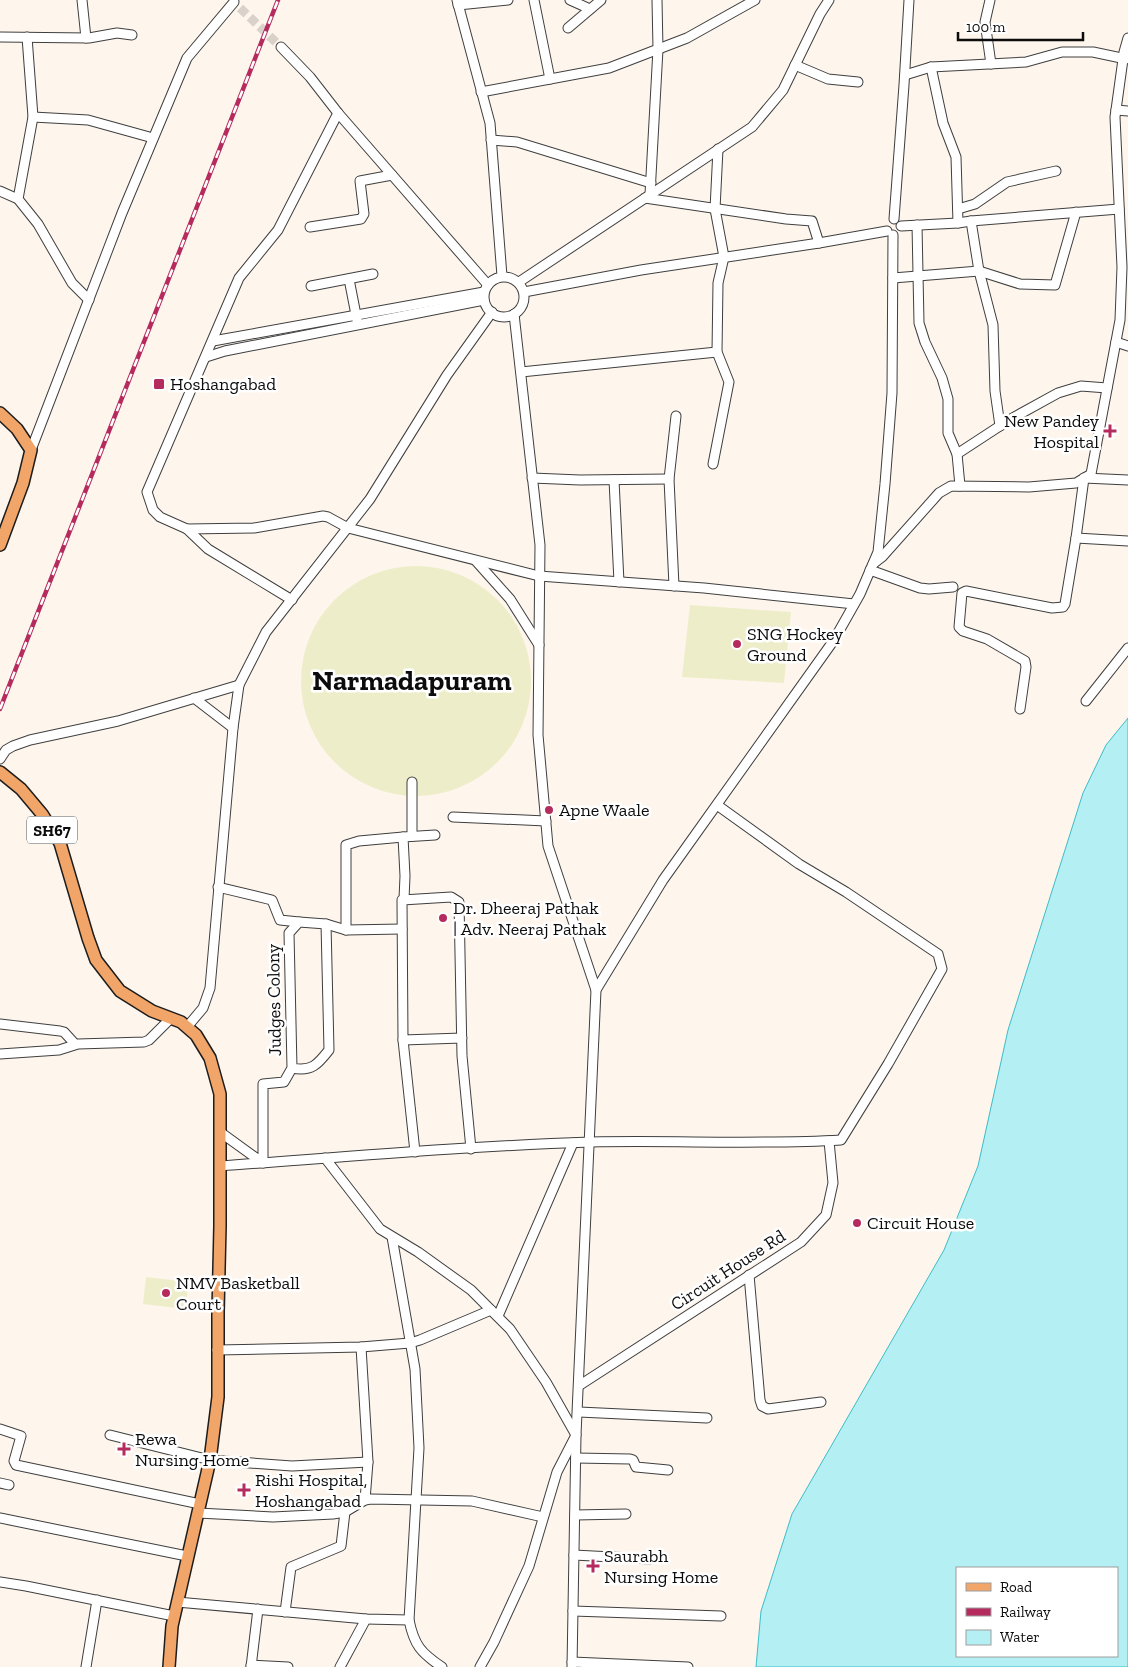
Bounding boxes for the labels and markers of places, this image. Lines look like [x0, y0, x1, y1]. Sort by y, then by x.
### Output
place label: Hoshangabad [170, 373, 276, 395]
marker: Hoshangabad [152, 377, 166, 391]
place label: New Pandey Hospital [1004, 410, 1100, 453]
marker: New Pandey Hospital [1103, 424, 1117, 438]
place label: SNG Hockey Ground [747, 623, 844, 666]
marker: SNG Hockey Ground [731, 638, 743, 650]
place label: Apne Waale [559, 799, 649, 821]
marker: Apne Waale [543, 804, 555, 816]
place label: Dr. Dheeraj Pathak | Adv. Neeraj Pathak [453, 897, 607, 940]
marker: Dr. Dheeraj Pathak | Adv. Neeraj Pathak [437, 912, 449, 924]
place label: Circuit House [867, 1212, 974, 1234]
marker: Circuit House [851, 1217, 863, 1229]
place label: NMV Basketball Court [176, 1272, 300, 1315]
marker: NMV Basketball Court [160, 1287, 172, 1299]
place label: Rewa Nursing Home [135, 1428, 249, 1471]
marker: Rewa Nursing Home [117, 1442, 131, 1456]
place label: Rishi Hospital, Hoshangabad [255, 1469, 367, 1512]
marker: Rishi Hospital, Hoshangabad [237, 1483, 251, 1497]
place label: Saurabh Nursing Home [604, 1545, 718, 1588]
marker: Saurabh Nursing Home [586, 1559, 600, 1573]

